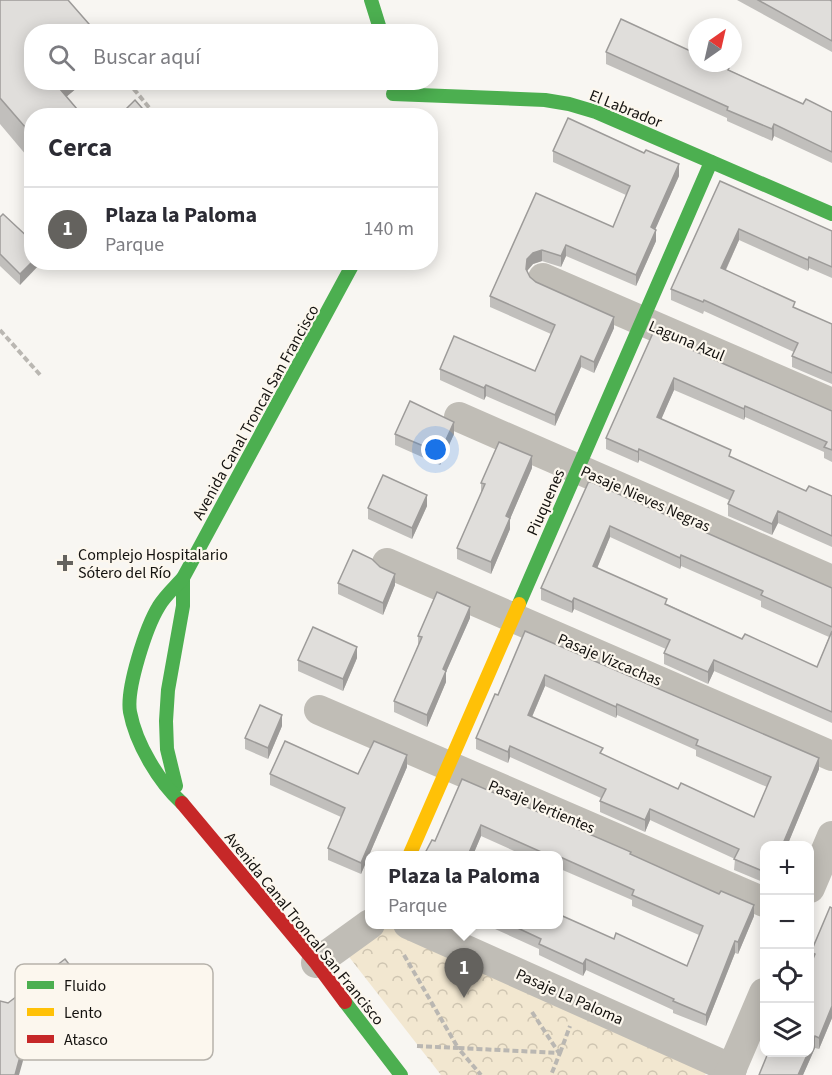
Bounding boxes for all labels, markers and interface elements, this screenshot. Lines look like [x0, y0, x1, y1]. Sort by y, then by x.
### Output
north arrow [688, 18, 742, 72]
search box [24, 24, 438, 90]
icon: search [45, 41, 78, 74]
text: Buscar aquí [93, 41, 201, 73]
street label: El Labrador [586, 84, 666, 134]
text: Cerca [48, 129, 112, 166]
text: Plaza la Paloma [105, 199, 257, 231]
text: 1 [62, 215, 73, 243]
text: 140 m [364, 215, 414, 243]
text: Parque [105, 231, 164, 259]
street label: Avenida Canal Troncal San Francisco [187, 301, 324, 524]
street label: Laguna Azul [645, 315, 728, 367]
your location [421, 435, 450, 464]
street label: Pasaje Nieves Negras [577, 460, 714, 538]
street label: Piuquenes [522, 465, 570, 539]
place label: Complejo Hospitalario Sótero del Río [78, 544, 228, 584]
marker: Complejo Hospitalario Sótero del Río [56, 554, 74, 572]
street label: Pasaje Vizcachas [554, 628, 665, 692]
street label: Pasaje Vertientes [485, 775, 598, 839]
street label: Avenida Canal Troncal San Francisco [219, 827, 389, 1030]
map controls [760, 841, 814, 1057]
button: + [760, 841, 814, 895]
popup [365, 851, 563, 929]
text: Plaza la Paloma [388, 860, 540, 892]
text: Parque [388, 892, 447, 920]
button: − [760, 895, 814, 949]
pin: 1 [444, 948, 484, 998]
button: locate [760, 949, 814, 1003]
street label: Pasaje La Paloma [512, 963, 627, 1031]
legend [15, 964, 213, 1060]
text: Fluido [64, 975, 106, 997]
text: Lento [64, 1002, 102, 1024]
button: layers [760, 1003, 814, 1057]
text: Atasco [64, 1029, 108, 1051]

